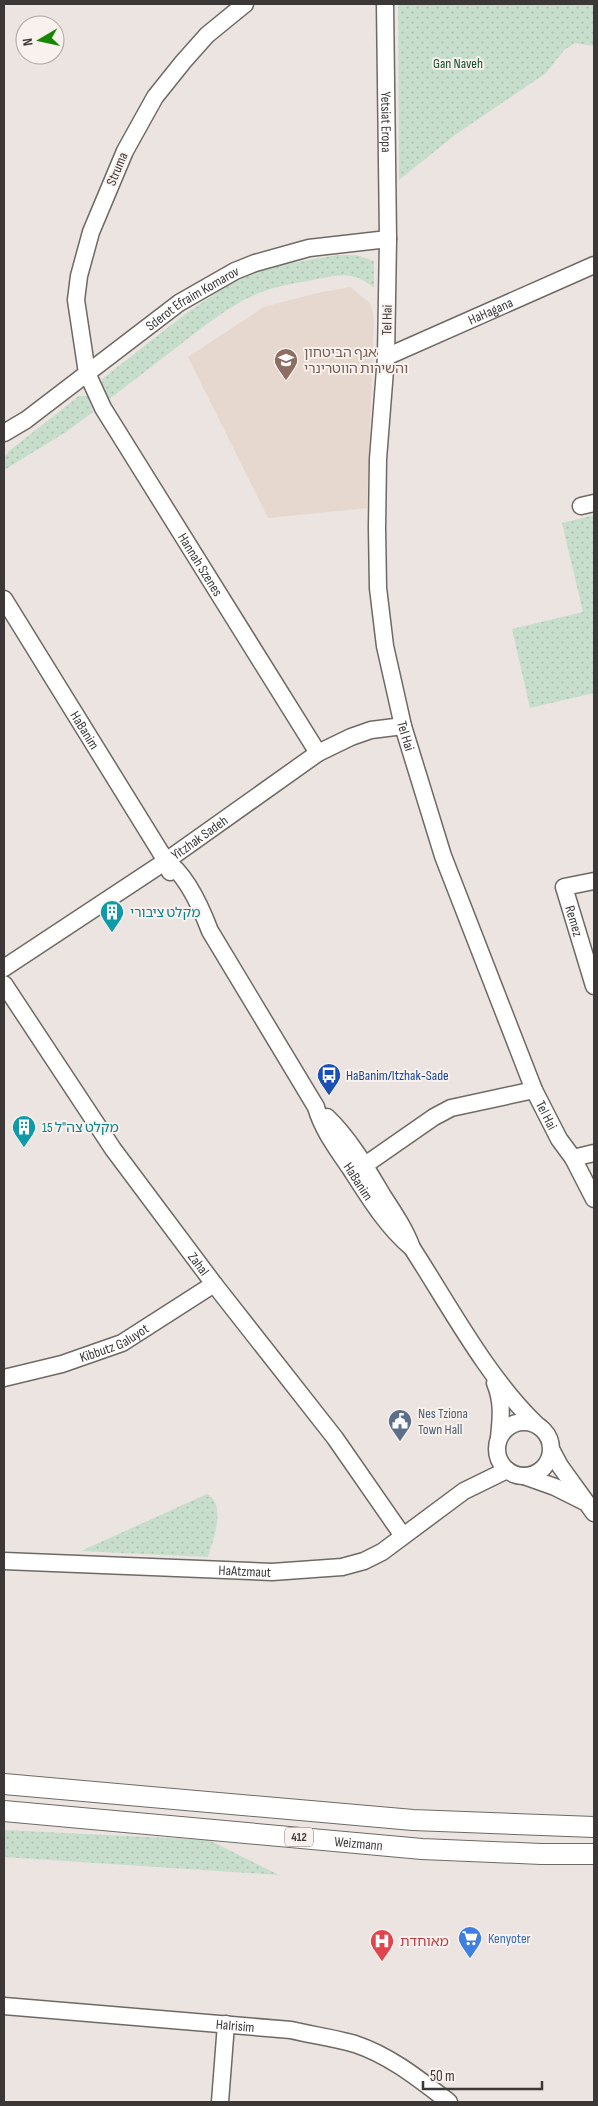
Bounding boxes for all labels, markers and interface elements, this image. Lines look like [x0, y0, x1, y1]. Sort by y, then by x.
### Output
north arrow [15, 15, 65, 65]
text: N [19, 37, 37, 47]
park label: Gan Naveh [433, 55, 483, 72]
street label: Yetsiat Eropa [378, 91, 395, 153]
street label: Struma [102, 150, 132, 188]
street label: Sderot Efraim Komarov [142, 262, 242, 334]
street label: HaHagana [465, 294, 515, 328]
street label: Tel Hai [378, 305, 396, 335]
place label: אגף הביטחון והשירות הווטרינרי [304, 344, 408, 377]
school or university icon: אגף הביטחון והשירות הווטרינרי [273, 347, 299, 381]
street label: Hannah Szenes [174, 530, 227, 599]
street label: HaBanim [67, 708, 103, 752]
street label: Tel Hai [394, 719, 419, 753]
street label: Yitzhak Sadeh [168, 812, 231, 863]
building icon: מקלט ציבורי [99, 899, 125, 933]
street label: Remez [562, 903, 587, 938]
place label: מקלט ציבורי [130, 904, 200, 921]
bus stop icon: HaBanim/Itzhak-Sade [316, 1062, 342, 1096]
place label: HaBanim/Itzhak-Sade [346, 1067, 449, 1084]
street label: Tel Hai [532, 1098, 561, 1132]
building icon: מקלט צה"ל 15 [11, 1114, 37, 1148]
place label: מקלט צה"ל 15 [42, 1119, 119, 1136]
street label: HaBanim [340, 1159, 377, 1203]
street label: Zahal [185, 1249, 213, 1279]
street label: Kibbutz Galuyot [77, 1320, 152, 1366]
place label: Nes Tziona Town Hall [418, 1405, 468, 1438]
public building icon: Nes Tziona Town Hall [387, 1408, 413, 1442]
street label: HaAtzmaut [218, 1561, 271, 1580]
road number: 412 [285, 1828, 313, 1846]
street label: Weizmann [334, 1833, 383, 1854]
supermarket icon: Kenyoter [457, 1925, 483, 1959]
hospital icon: מאוחדת [369, 1928, 395, 1962]
place label: Kenyoter [488, 1930, 531, 1947]
place label: מאוחדת [400, 1933, 449, 1950]
street label: HaIrisim [215, 2015, 255, 2035]
scale bar [423, 2058, 542, 2090]
text: 50 m [430, 2067, 455, 2086]

